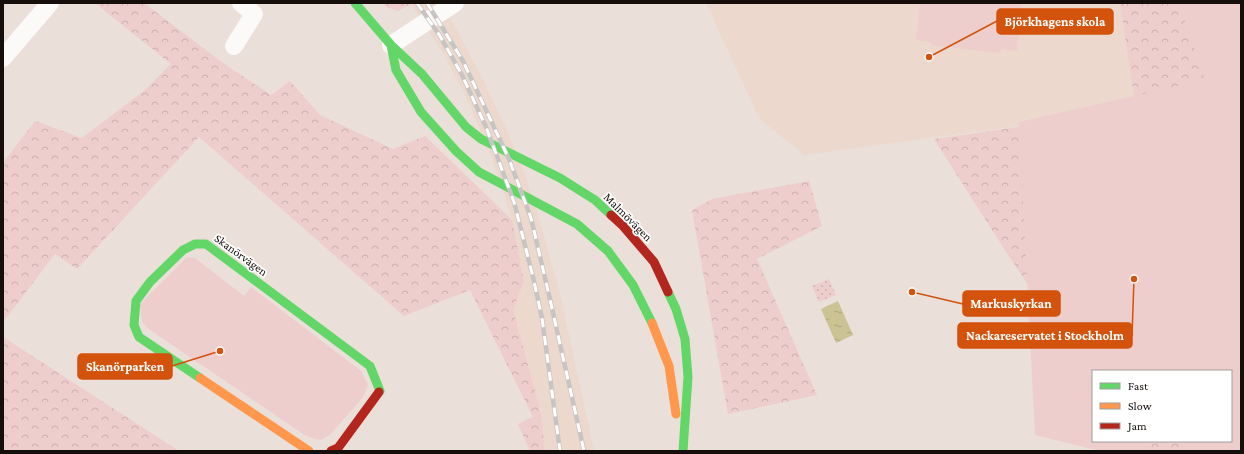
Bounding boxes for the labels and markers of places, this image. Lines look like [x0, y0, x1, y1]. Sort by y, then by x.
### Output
callout: Björkhagens skola [997, 9, 1113, 34]
callout: Markuskyrkan [963, 291, 1060, 316]
callout: Nackareservatet i Stockholm [958, 323, 1132, 348]
callout: Skanörparken [78, 354, 172, 379]

